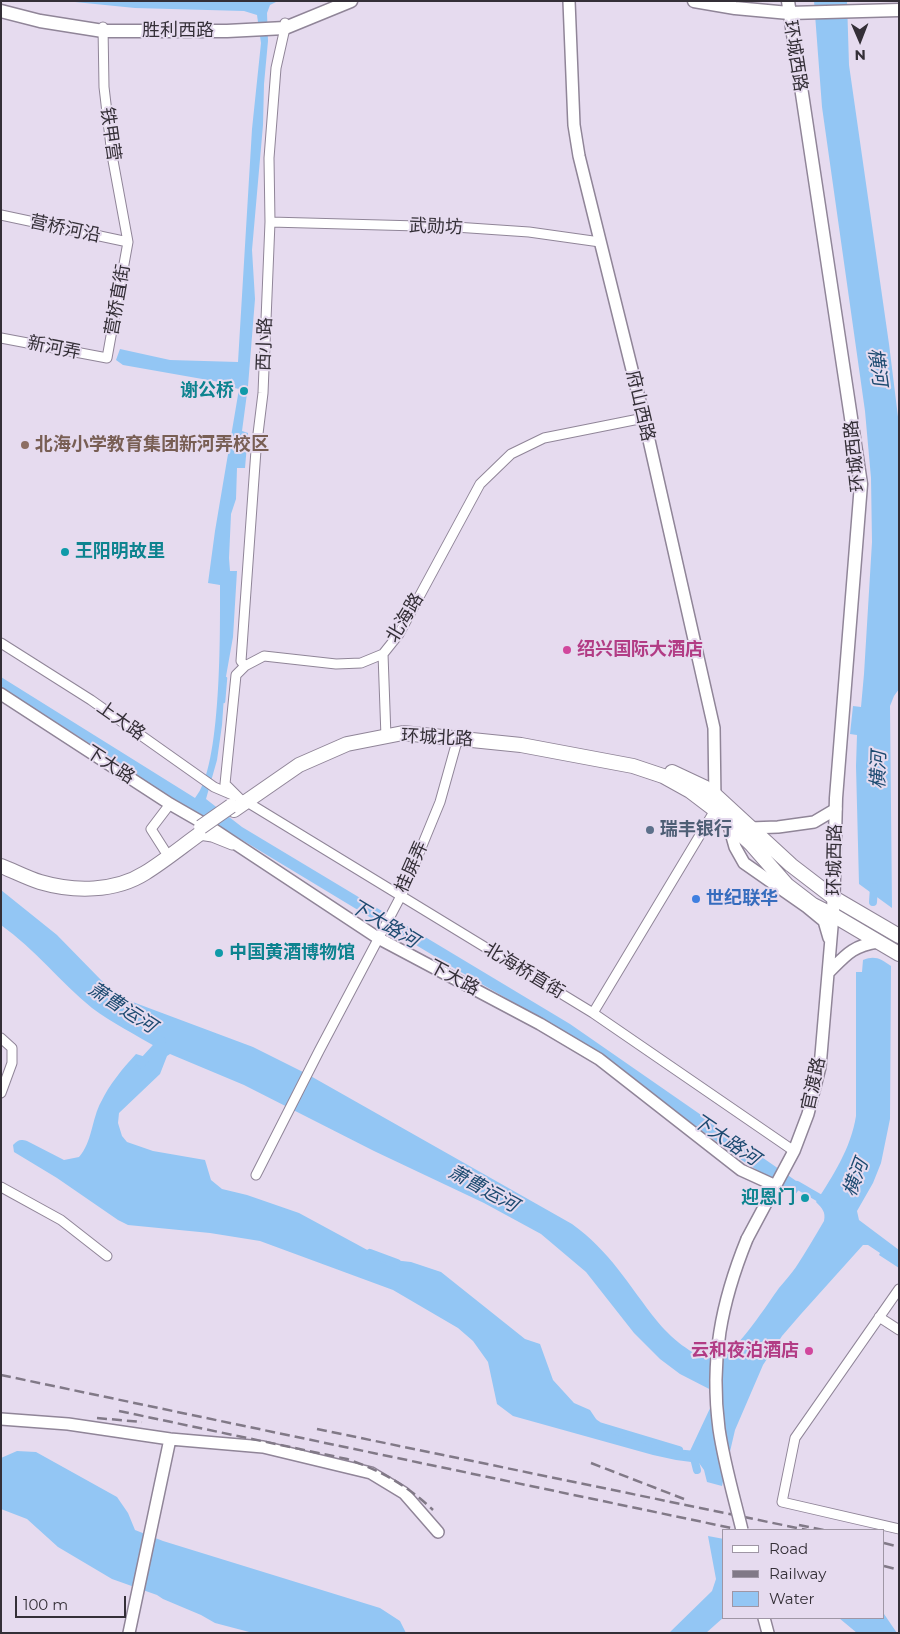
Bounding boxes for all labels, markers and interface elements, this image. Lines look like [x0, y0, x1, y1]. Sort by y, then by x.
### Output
north arrow [835, 15, 885, 65]
street label: 环城西路 [779, 19, 811, 93]
street label: 胜利西路 [142, 20, 214, 42]
text: N [854, 46, 866, 64]
street label: 铁甲营 [96, 106, 124, 162]
street label: 营桥河沿 [28, 211, 102, 247]
street label: 武勋坊 [409, 215, 463, 239]
street label: 营桥直街 [101, 263, 135, 337]
street label: 西小路 [253, 317, 277, 371]
street label: 新河弄 [25, 332, 83, 364]
water label: 横河 [863, 347, 891, 387]
street label: 府山西路 [621, 368, 659, 444]
place label: 谢公桥 [180, 380, 234, 402]
marker: 谢公桥 [238, 385, 250, 397]
street label: 环城西路 [840, 419, 870, 493]
place label: 北海小学教育集团新河弄校区 [35, 434, 269, 456]
marker: 北海小学教育集团新河弄校区 [19, 439, 31, 451]
place label: 王阳明故里 [75, 541, 165, 563]
marker: 王阳明故里 [59, 546, 71, 558]
street label: 北海路 [382, 589, 428, 647]
place label: 绍兴国际大酒店 [577, 639, 703, 661]
marker: 绍兴国际大酒店 [561, 644, 573, 656]
street label: 上大路 [93, 697, 149, 745]
street label: 环城北路 [400, 725, 474, 751]
street label: 下大路 [81, 741, 139, 789]
water label: 横河 [867, 751, 891, 789]
place label: 瑞丰银行 [660, 819, 732, 841]
marker: 瑞丰银行 [644, 824, 656, 836]
street label: 环城西路 [824, 824, 846, 896]
street label: 桂屏弄 [391, 838, 433, 896]
place label: 世纪联华 [706, 888, 778, 910]
marker: 世纪联华 [690, 893, 702, 905]
water label: 下大路河 [346, 895, 422, 953]
street label: 北海桥直街 [480, 939, 568, 1003]
place label: 中国黄酒博物馆 [229, 942, 355, 964]
marker: 中国黄酒博物馆 [213, 947, 225, 959]
street label: 下大路 [425, 956, 483, 1000]
water label: 萧曹运河 [84, 978, 160, 1038]
street label: 官渡路 [798, 1055, 830, 1113]
water label: 下大路河 [688, 1109, 764, 1171]
water label: 横河 [839, 1156, 873, 1200]
water label: 萧曹运河 [444, 1161, 522, 1217]
place label: 迎恩门 [741, 1187, 795, 1209]
marker: 迎恩门 [799, 1192, 811, 1204]
place label: 云和夜泊酒店 [691, 1340, 799, 1362]
marker: 云和夜泊酒店 [803, 1345, 815, 1357]
legend [722, 1529, 885, 1619]
text: Road [769, 1539, 808, 1558]
text: Railway [769, 1564, 826, 1583]
scale bar [18, 1586, 129, 1618]
text: Water [769, 1589, 815, 1608]
text: 100 m [23, 1595, 68, 1614]

